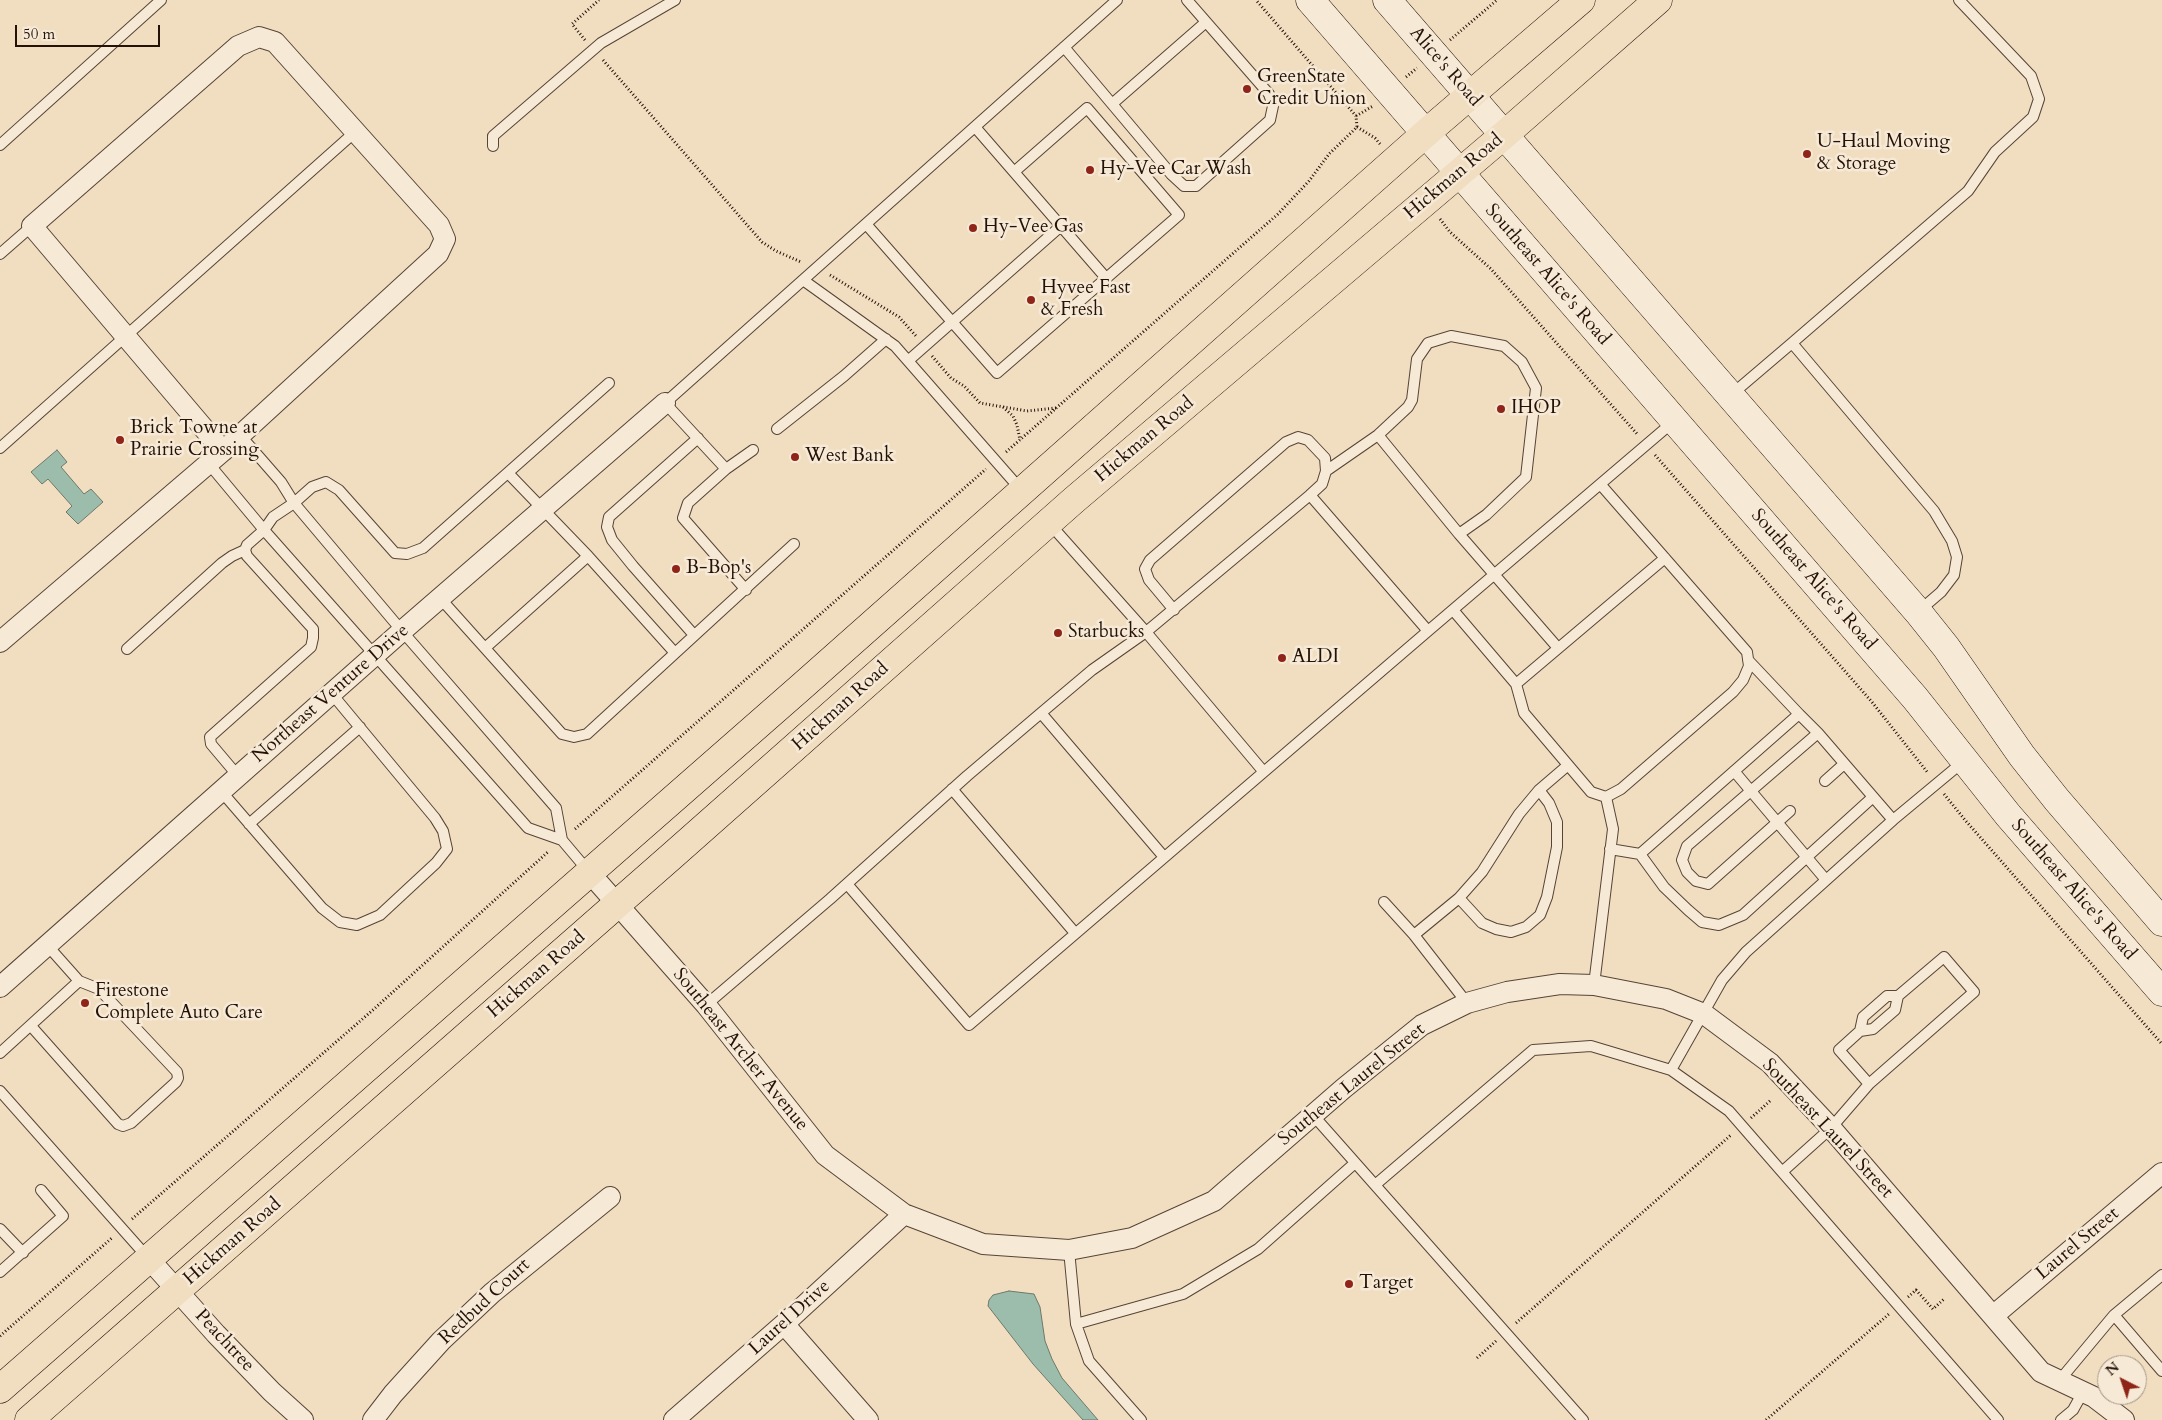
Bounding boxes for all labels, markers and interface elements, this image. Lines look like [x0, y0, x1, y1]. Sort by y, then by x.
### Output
scale bar [18, 15, 162, 47]
street label: Alice's Road [1404, 22, 1486, 112]
text: 50 m [23, 24, 55, 44]
place label: GreenState Credit Union [1257, 67, 1366, 111]
marker: GreenState Credit Union [1241, 83, 1253, 95]
street label: Hickman Road [1400, 129, 1508, 225]
place label: U-Haul Moving & Storage [1817, 132, 1950, 176]
marker: U-Haul Moving & Storage [1801, 148, 1813, 160]
place label: Hy-Vee Car Wash [1100, 159, 1251, 181]
marker: Hy-Vee Car Wash [1084, 164, 1096, 176]
street label: Southeast Alice's Road [1480, 200, 1614, 350]
place label: Hy-Vee Gas [983, 217, 1083, 239]
marker: Hy-Vee Gas [967, 222, 979, 234]
place label: Hyvee Fast & Fresh [1041, 278, 1130, 322]
marker: Hyvee Fast & Fresh [1025, 294, 1037, 306]
street label: Hickman Road [1091, 392, 1199, 488]
place label: IHOP [1511, 398, 1561, 420]
marker: IHOP [1495, 403, 1507, 415]
place label: Brick Towne at Prairie Crossing [130, 418, 259, 462]
marker: Brick Towne at Prairie Crossing [114, 434, 126, 446]
place label: West Bank [805, 446, 894, 468]
marker: West Bank [789, 451, 801, 463]
street label: Southeast Alice's Road [1746, 505, 1880, 655]
place label: B-Bop's [686, 558, 751, 580]
marker: B-Bop's [670, 563, 682, 575]
street label: Northeast Venture Drive [248, 620, 414, 768]
place label: Starbucks [1068, 622, 1144, 644]
marker: Starbucks [1052, 627, 1064, 639]
place label: ALDI [1292, 647, 1339, 669]
marker: ALDI [1276, 652, 1288, 664]
street label: Hickman Road [788, 658, 894, 756]
street label: Southeast Alice's Road [2006, 815, 2140, 965]
street label: Hickman Road [483, 926, 591, 1024]
street label: Southeast Archer Avenue [667, 964, 813, 1136]
place label: Firestone Complete Auto Care [95, 981, 263, 1025]
marker: Firestone Complete Auto Care [79, 997, 91, 1009]
street label: Southeast Laurel Street [1274, 1019, 1430, 1151]
street label: Southeast Laurel Street [1757, 1055, 1897, 1203]
street label: Hickman Road [179, 1193, 287, 1291]
street label: Laurel Street [2032, 1203, 2124, 1285]
street label: Redbud Court [435, 1254, 535, 1350]
place label: Target [1359, 1273, 1413, 1295]
street label: Laurel Drive [745, 1276, 835, 1360]
marker: Target [1343, 1278, 1355, 1290]
street label: Peachtree [189, 1305, 259, 1377]
north arrow [2097, 1355, 2147, 1405]
text: N [2102, 1358, 2123, 1380]

